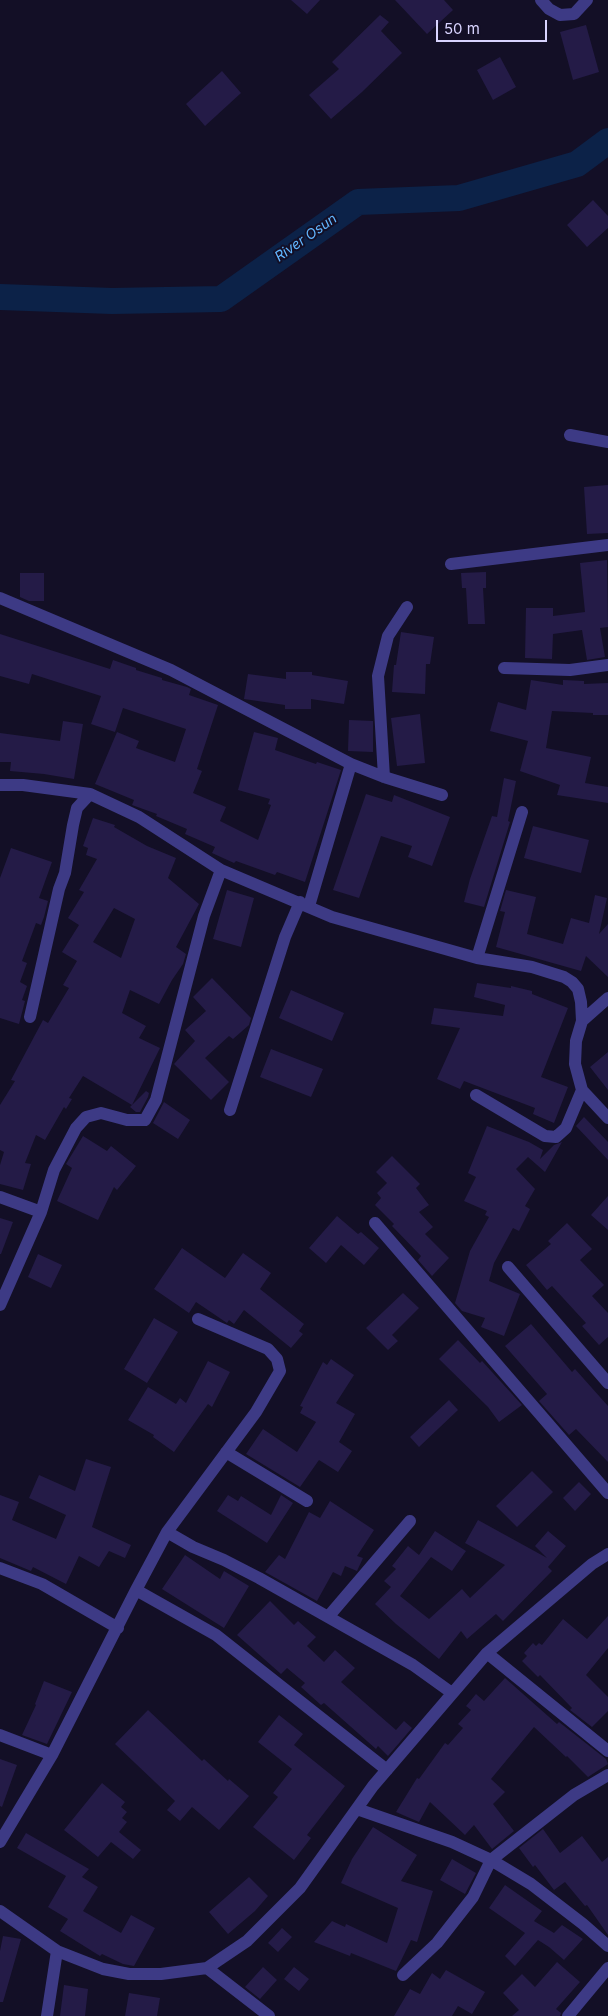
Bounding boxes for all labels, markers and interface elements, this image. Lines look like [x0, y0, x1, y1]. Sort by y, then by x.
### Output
scale bar [438, 10, 549, 42]
text: 50 m [444, 19, 480, 38]
water label: River Osun [272, 210, 340, 266]

